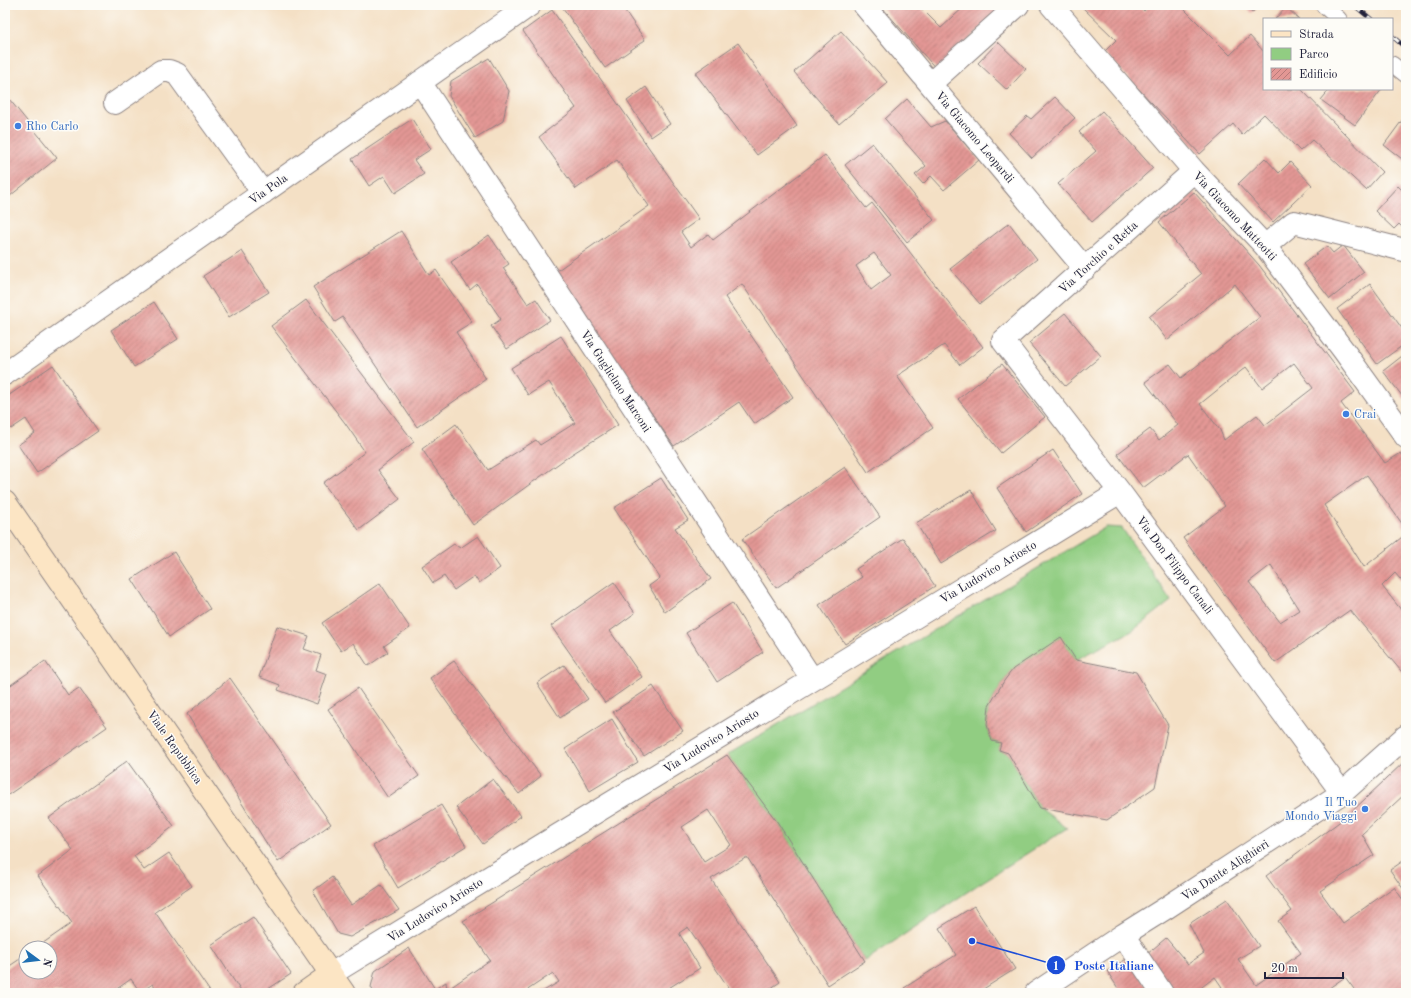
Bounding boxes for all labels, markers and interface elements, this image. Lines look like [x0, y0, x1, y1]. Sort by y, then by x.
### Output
legend [1263, 18, 1393, 90]
text: Strada [1299, 29, 1334, 41]
text: Parco [1299, 49, 1329, 61]
text: Edificio [1299, 69, 1338, 81]
street label: Via Giacomo Leopardi [933, 90, 1016, 186]
marker: Rho Carlo [13, 121, 23, 131]
place label: Rho Carlo [26, 121, 79, 133]
street label: Via Giacomo Matteotti [1190, 170, 1278, 263]
street label: Via Pola [247, 172, 290, 207]
street label: Via Torchio e Retta [1057, 219, 1140, 296]
street label: Via Guglielmo Marconi [578, 329, 653, 435]
marker: Crai [1341, 409, 1351, 419]
place label: Crai [1354, 409, 1376, 421]
street label: Via Don Filippo Canali [1134, 515, 1215, 617]
street label: Via Ludovico Ariosto [938, 539, 1039, 606]
street label: Via Ludovico Ariosto [662, 708, 761, 776]
street label: Viale Repubblica [144, 709, 204, 787]
place label: Il Tuo Mondo Viaggi [1285, 797, 1357, 823]
marker: Il Tuo Mondo Viaggi [1360, 804, 1370, 814]
street label: Via Dante Alighieri [1180, 838, 1271, 904]
street label: Via Ludovico Ariosto [386, 877, 485, 945]
north arrow [18, 940, 58, 980]
callout: Poste Italiane [1046, 953, 1162, 978]
scale bar [1265, 954, 1343, 980]
text: N [40, 957, 53, 968]
text: Poste Italiane [1074, 960, 1154, 973]
text: 1 [1053, 961, 1059, 973]
text: 20 m [1271, 963, 1298, 975]

